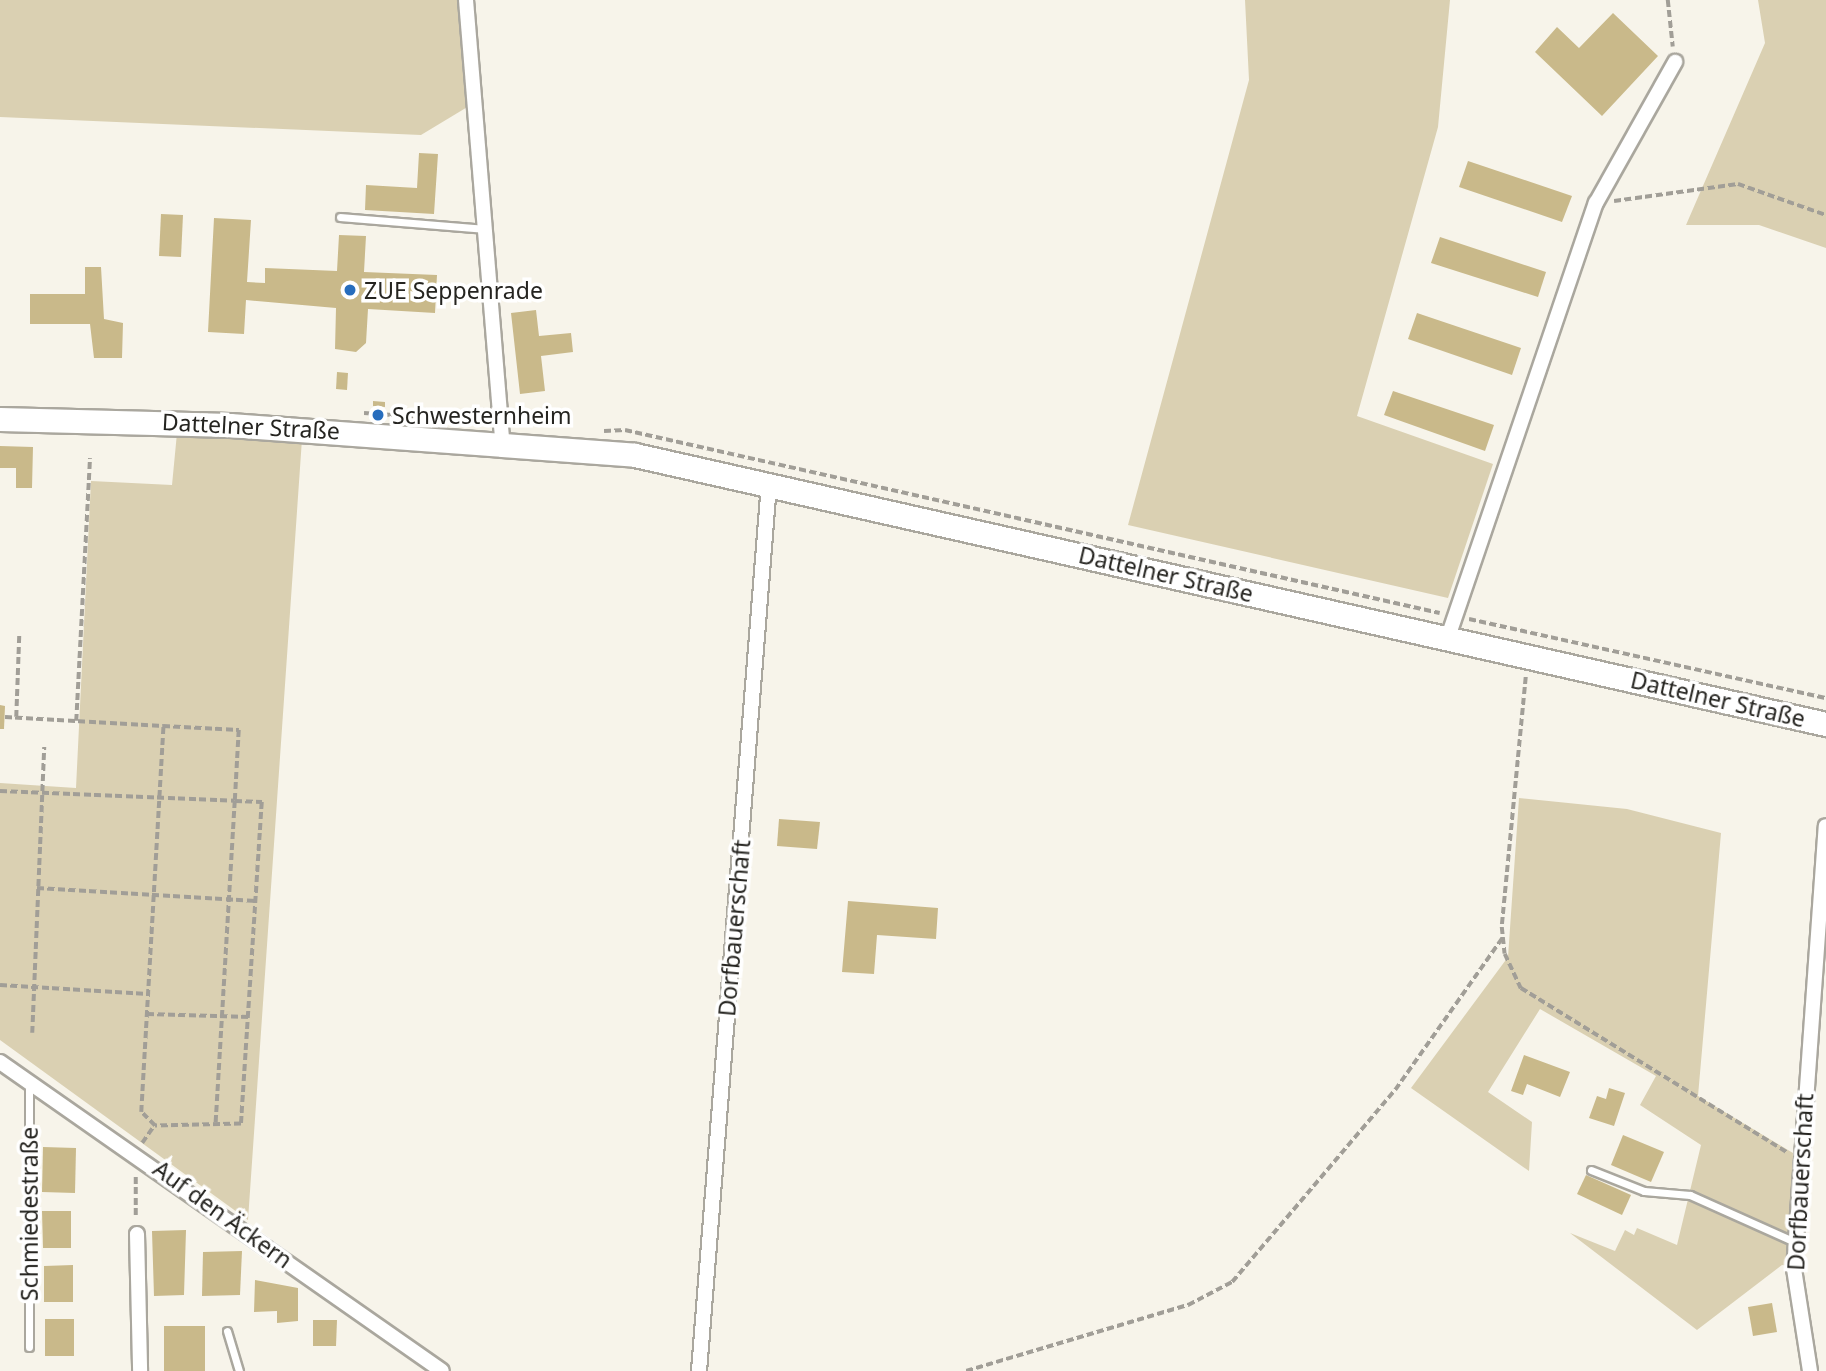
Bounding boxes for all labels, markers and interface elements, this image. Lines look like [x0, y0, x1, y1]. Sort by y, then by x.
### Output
place label: ZUE Seppenrade [364, 276, 543, 304]
marker: ZUE Seppenrade [342, 282, 358, 298]
place label: Schwesternheim [392, 401, 572, 429]
marker: Schwesternheim [370, 407, 386, 423]
street label: Dattelner Straße [161, 408, 341, 444]
street label: Dattelner Straße [1076, 541, 1256, 607]
street label: Dattelner Straße [1628, 666, 1808, 732]
street label: Dorfbauerschaft [713, 839, 755, 1017]
street label: Dorfbauerschaft [1782, 1093, 1818, 1271]
street label: Schmiedestraße [15, 1127, 43, 1301]
street label: Auf den Äckern [148, 1154, 298, 1274]

